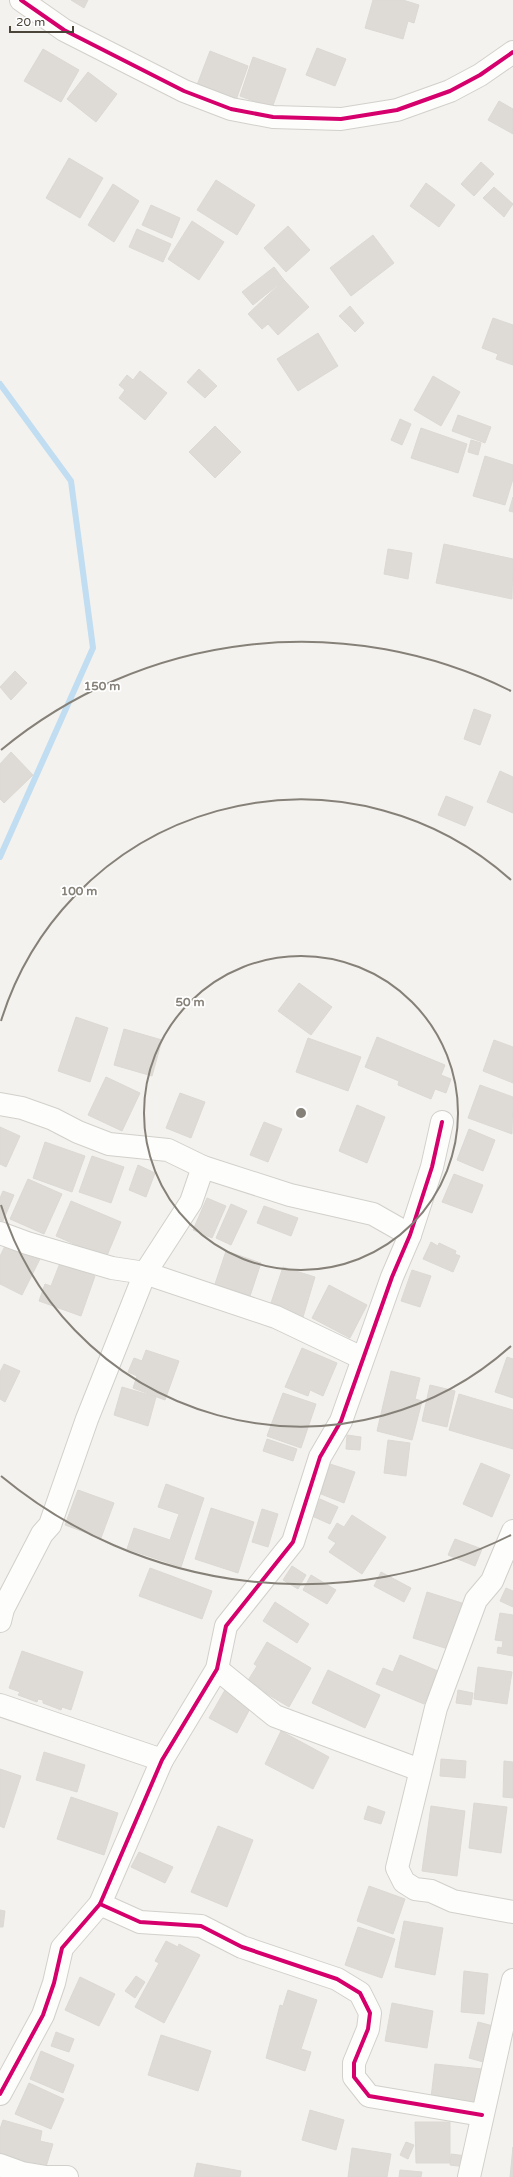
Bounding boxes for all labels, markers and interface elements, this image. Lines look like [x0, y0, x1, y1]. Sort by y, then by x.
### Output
scale bar [10, 8, 73, 34]
text: 20 m [16, 15, 45, 29]
text: 150 m [84, 679, 120, 693]
text: 100 m [61, 884, 97, 898]
text: 50 m [175, 995, 205, 1009]
centre of rings [294, 1106, 308, 1120]

